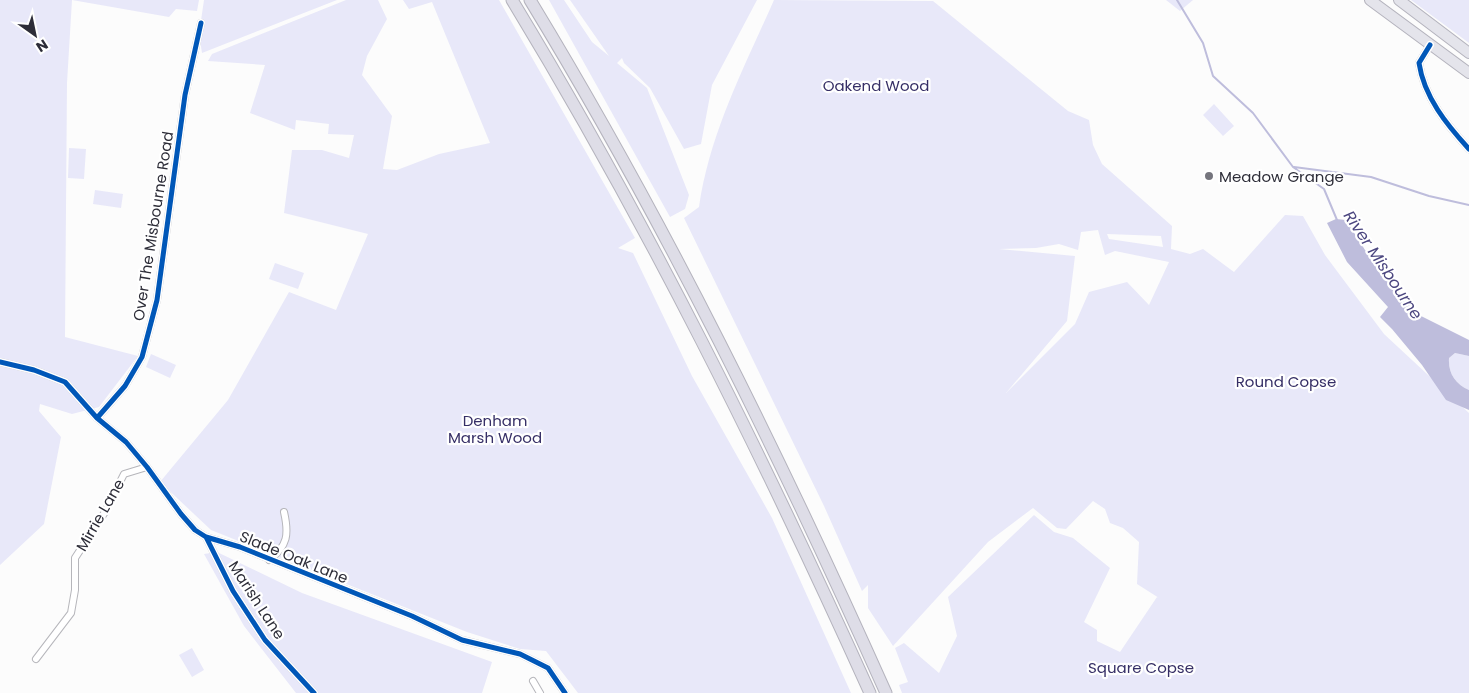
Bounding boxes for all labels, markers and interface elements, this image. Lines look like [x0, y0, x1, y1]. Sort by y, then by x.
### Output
north arrow [10, 10, 60, 60]
text: N [32, 35, 52, 57]
park label: Oakend Wood [823, 75, 929, 96]
street label: Over The Misbourne Road [128, 130, 178, 322]
place label: Meadow Grange [1219, 166, 1344, 187]
marker: Meadow Grange [1203, 170, 1215, 182]
water label: River Misbourne [1338, 206, 1428, 324]
park label: Round Copse [1236, 371, 1336, 392]
park label: Denham Marsh Wood [448, 410, 542, 448]
street label: Mirrie Lane [71, 475, 129, 555]
street label: Slade Oak Lane [237, 526, 351, 588]
street label: Marish Lane [224, 557, 290, 643]
park label: Square Copse [1088, 657, 1194, 678]

